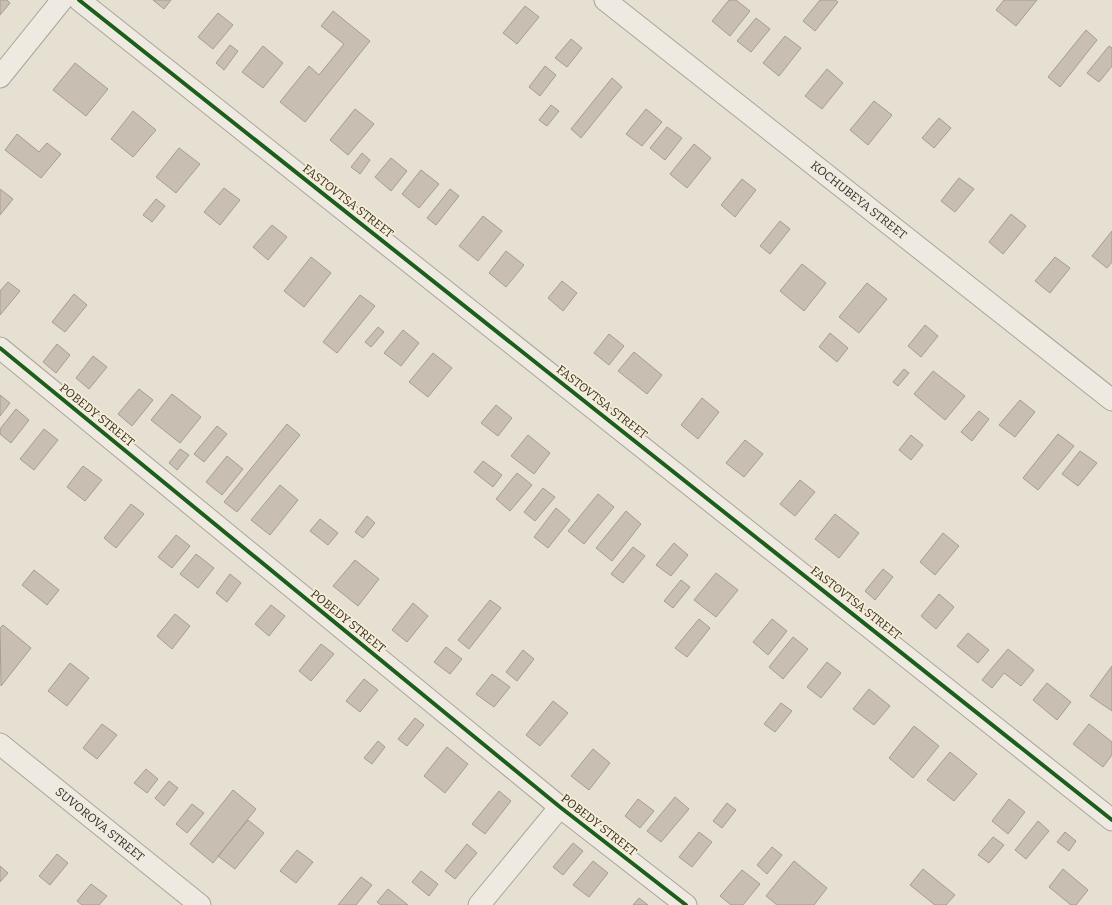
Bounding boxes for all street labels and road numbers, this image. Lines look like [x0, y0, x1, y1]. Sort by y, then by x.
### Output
street label: KOCHUBEYA STREET [808, 158, 909, 242]
street label: FASTOVTSA STREET [300, 161, 396, 241]
street label: FASTOVTSA STREET [554, 362, 650, 442]
street label: POBEDY STREET [57, 381, 137, 449]
street label: FASTOVTSA STREET [808, 563, 904, 643]
street label: POBEDY STREET [308, 587, 388, 655]
street label: SUVOROVA STREET [53, 784, 147, 864]
street label: POBEDY STREET [558, 791, 640, 859]

